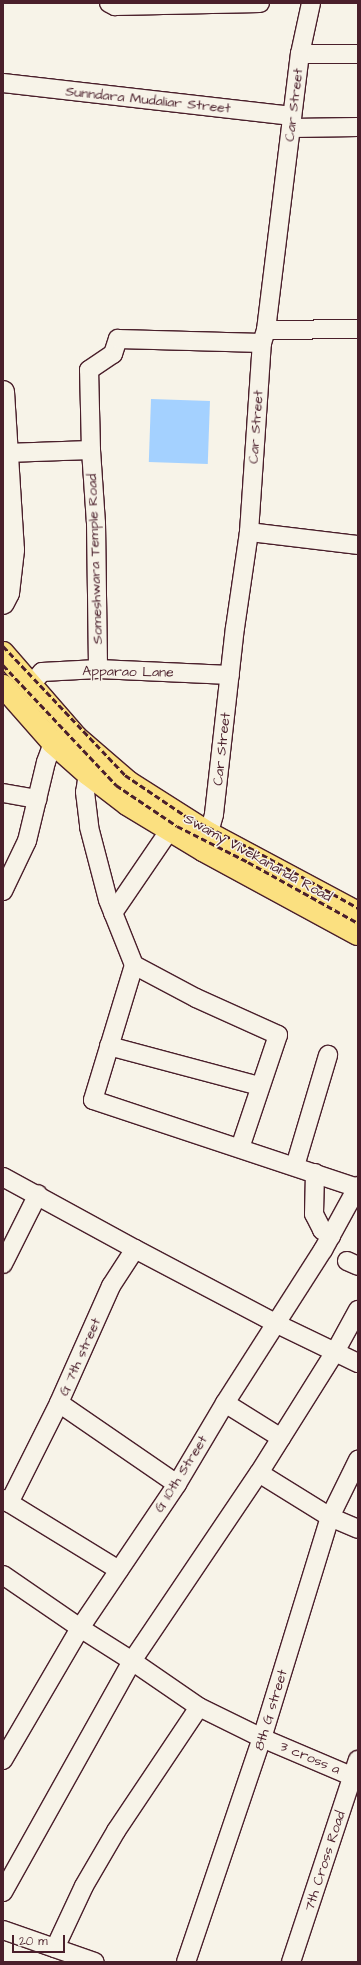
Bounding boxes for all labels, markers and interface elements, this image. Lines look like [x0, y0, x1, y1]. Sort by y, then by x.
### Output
street label: Car Street [281, 67, 307, 143]
street label: Sunndara Mudaliar Street [65, 83, 231, 117]
street label: Car Street [245, 390, 267, 464]
street label: Someshwara Temple Road [84, 473, 106, 645]
street label: Apparao Lane [82, 663, 174, 681]
street label: Car Street [210, 712, 234, 786]
street label: Swamy Vivekananda Road [181, 810, 335, 906]
street label: G 7th street [55, 1316, 105, 1398]
street label: G 10th Street [151, 1433, 211, 1515]
street label: 8th G street [251, 1667, 291, 1753]
street label: 3 cross a [277, 1738, 343, 1778]
street label: 7th Cross Road [301, 1809, 349, 1913]
scale bar [14, 1927, 67, 1953]
text: 20 m [19, 1933, 48, 1950]

